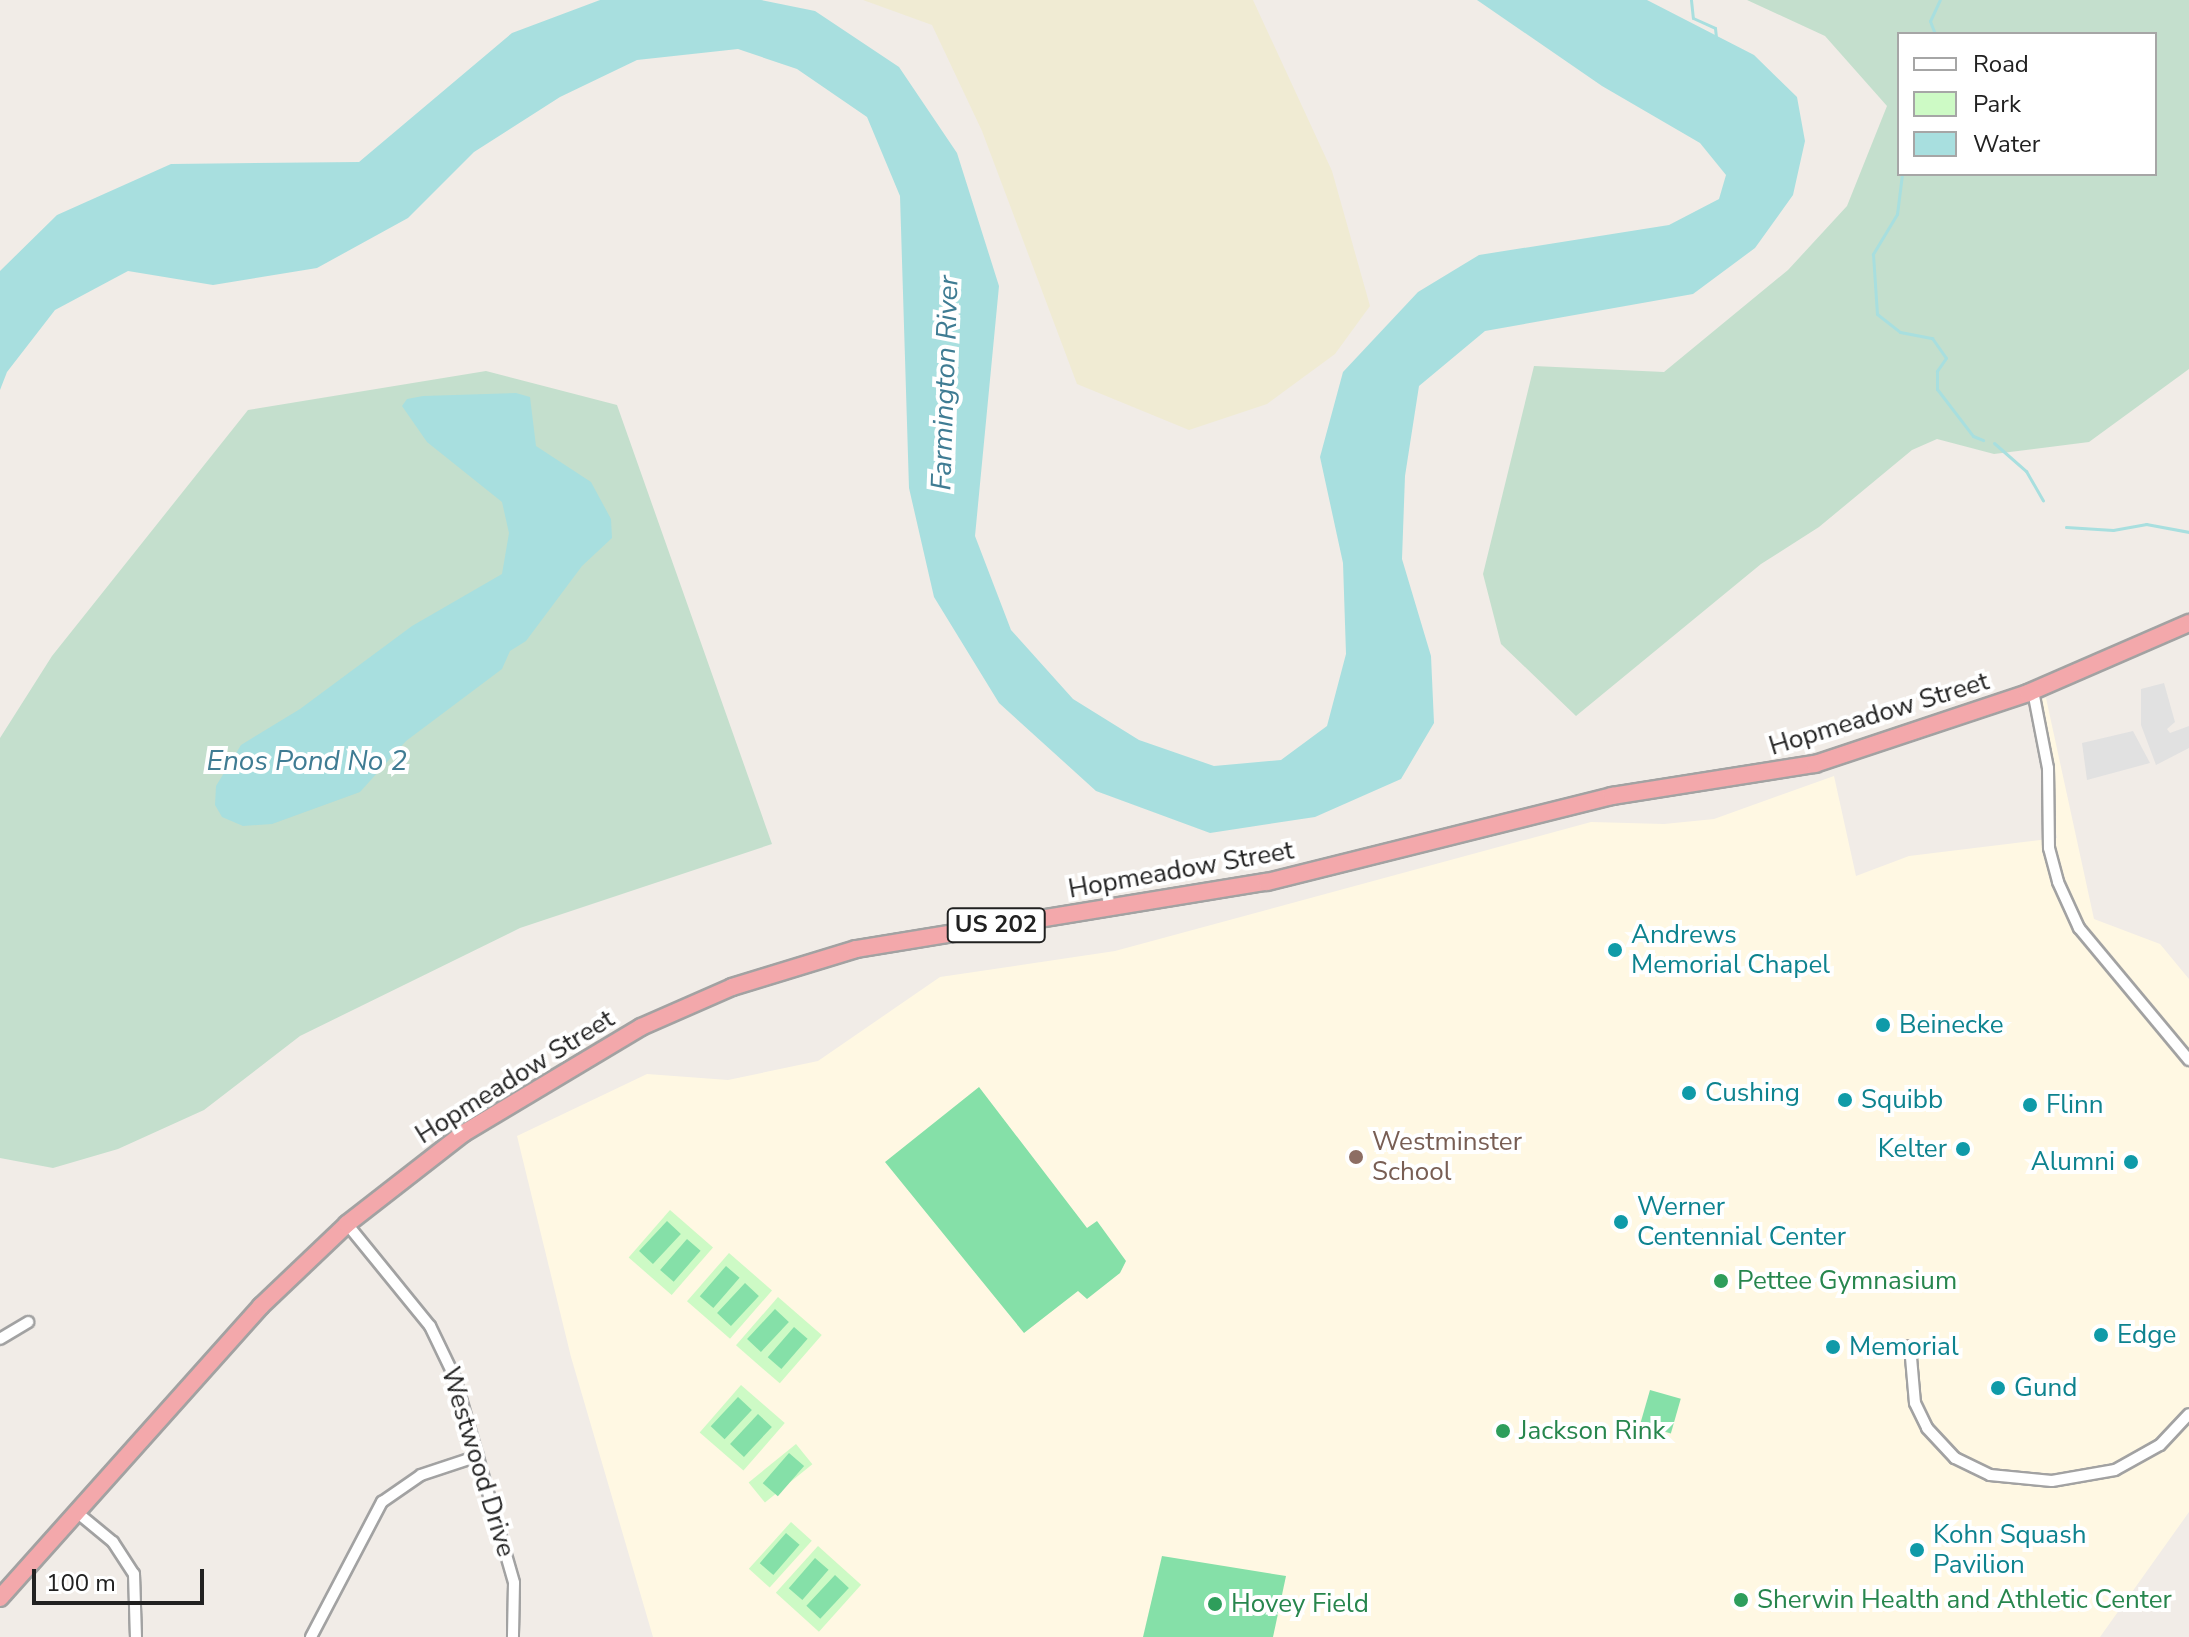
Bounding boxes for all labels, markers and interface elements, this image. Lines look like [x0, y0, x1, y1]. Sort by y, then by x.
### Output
legend [1897, 32, 2157, 176]
text: Road [1973, 48, 2029, 80]
text: Park [1973, 88, 2021, 120]
text: Water [1973, 128, 2040, 160]
water label: Farmington River [924, 275, 966, 491]
street label: Hopmeadow Street [1765, 666, 1993, 762]
water label: Enos Pond No 2 [207, 744, 407, 778]
street label: Hopmeadow Street [1066, 835, 1296, 905]
road number: US 202 [946, 905, 1046, 945]
place label: Andrews Memorial Chapel [1631, 919, 1830, 980]
marker: Andrews Memorial Chapel [1606, 941, 1624, 959]
street label: Hopmeadow Street [410, 1003, 620, 1151]
place label: Beinecke [1899, 1009, 2004, 1041]
marker: Beinecke [1874, 1016, 1892, 1034]
place label: Cushing [1705, 1077, 1800, 1109]
marker: Cushing [1680, 1084, 1698, 1102]
place label: Squibb [1861, 1084, 1943, 1116]
place label: Flinn [2046, 1089, 2104, 1121]
marker: Squibb [1836, 1091, 1854, 1109]
marker: Flinn [2021, 1096, 2039, 1114]
place label: Westminster School [1372, 1126, 1522, 1188]
place label: Kelter [1878, 1133, 1947, 1165]
marker: Kelter [1954, 1140, 1972, 1158]
place label: Alumni [2031, 1146, 2115, 1178]
marker: Westminster School [1347, 1148, 1365, 1166]
marker: Alumni [2122, 1153, 2140, 1171]
place label: Werner Centennial Center [1637, 1191, 1846, 1252]
marker: Werner Centennial Center [1612, 1213, 1630, 1231]
place label: Pettee Gymnasium [1737, 1265, 1957, 1297]
marker: Pettee Gymnasium [1712, 1272, 1730, 1290]
place label: Edge [2117, 1319, 2176, 1351]
marker: Edge [2092, 1326, 2110, 1344]
place label: Memorial [1849, 1331, 1959, 1363]
marker: Memorial [1824, 1338, 1842, 1356]
street label: Westwood Drive [434, 1363, 522, 1561]
place label: Gund [2014, 1372, 2077, 1404]
marker: Gund [1989, 1379, 2007, 1397]
place label: Jackson Rink [1519, 1415, 1666, 1447]
marker: Jackson Rink [1494, 1422, 1512, 1440]
place label: Kohn Squash Pavilion [1933, 1519, 2086, 1580]
marker: Kohn Squash Pavilion [1908, 1541, 1926, 1559]
scale bar [36, 1553, 208, 1603]
text: 100 m [46, 1567, 116, 1599]
place label: Sherwin Health and Athletic Center [1757, 1584, 2172, 1616]
place label: Hovey Field [1231, 1588, 1369, 1620]
marker: Sherwin Health and Athletic Center [1732, 1591, 1750, 1609]
marker: Hovey Field [1206, 1595, 1224, 1613]

